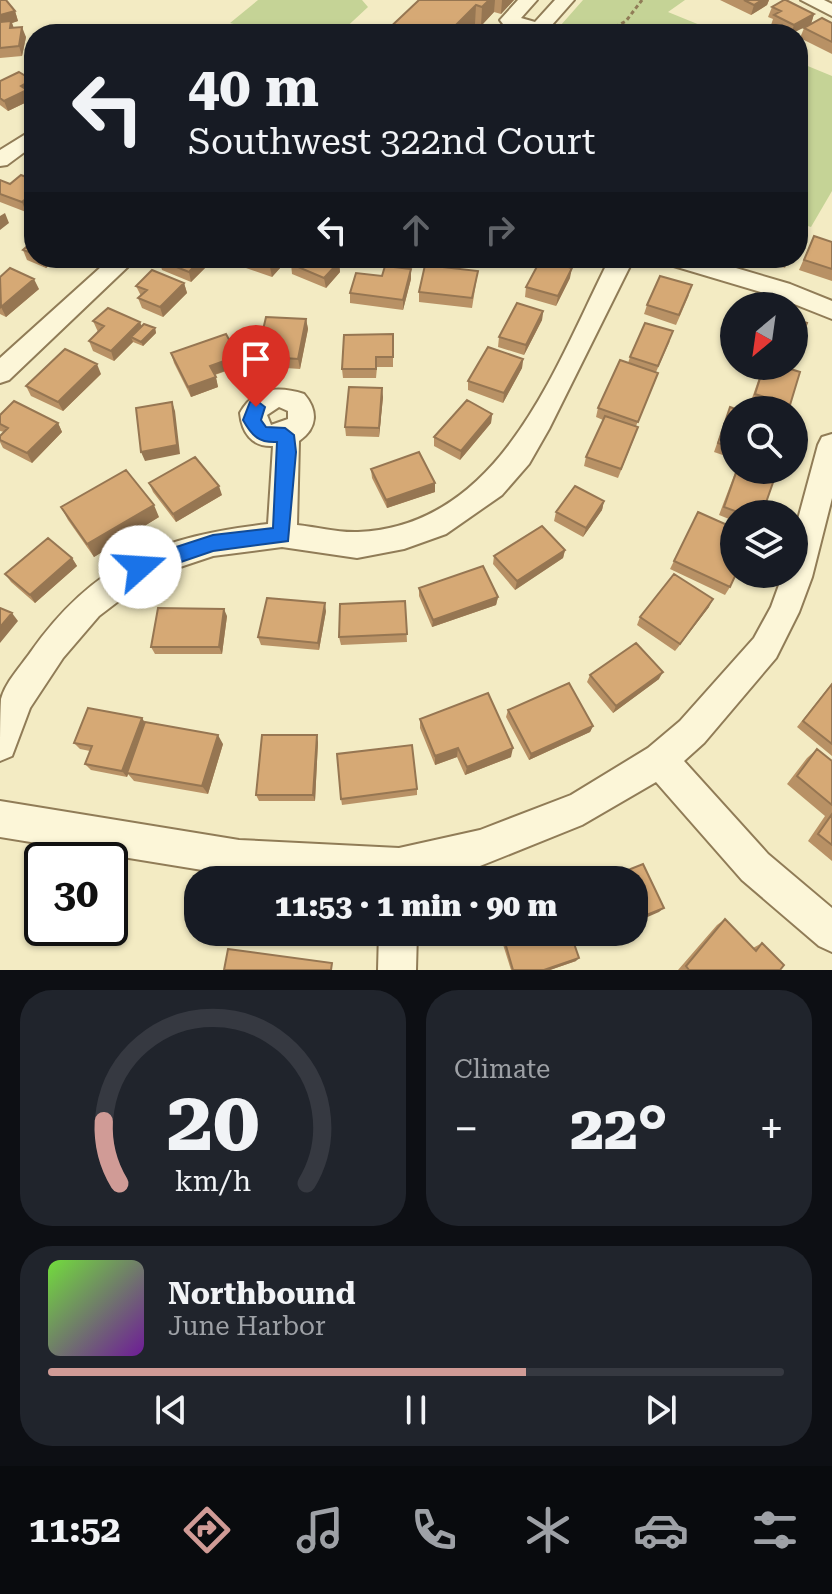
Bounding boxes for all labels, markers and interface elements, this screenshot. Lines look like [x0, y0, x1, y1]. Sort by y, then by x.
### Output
text: 40 m [188, 54, 319, 120]
icon: left [56, 56, 160, 160]
text: Southwest 322nd Court [188, 121, 596, 163]
icon: left [310, 208, 354, 252]
icon: ahead [394, 208, 438, 252]
icon: right [478, 208, 522, 252]
north arrow [720, 292, 808, 380]
map controls [720, 292, 808, 588]
pin [222, 325, 290, 407]
icon: arrive [234, 337, 278, 381]
button: search [720, 396, 808, 484]
button: layers [720, 500, 808, 588]
position arrow [98, 525, 182, 609]
speed limit sign: 30 [24, 842, 128, 946]
text: 11:53 · 1 min · 90 m [275, 888, 557, 923]
text: Climate [454, 1054, 550, 1084]
text: 20 [166, 1073, 260, 1170]
text: 22° [570, 1093, 668, 1164]
text: − [454, 1103, 479, 1155]
text: + [759, 1103, 784, 1155]
text: km/h [175, 1164, 251, 1198]
text: Northbound [168, 1276, 356, 1311]
text: June Harbor [168, 1311, 326, 1341]
icon: previous [149, 1388, 193, 1432]
icon: pause [394, 1388, 438, 1432]
icon: next [639, 1388, 683, 1432]
icon: directions [179, 1502, 235, 1558]
icon: music [292, 1502, 348, 1558]
icon: phone [406, 1502, 462, 1558]
icon: climate [520, 1502, 576, 1558]
icon: car [633, 1502, 689, 1558]
icon: filters [747, 1502, 803, 1558]
text: 11:52 [29, 1509, 121, 1551]

